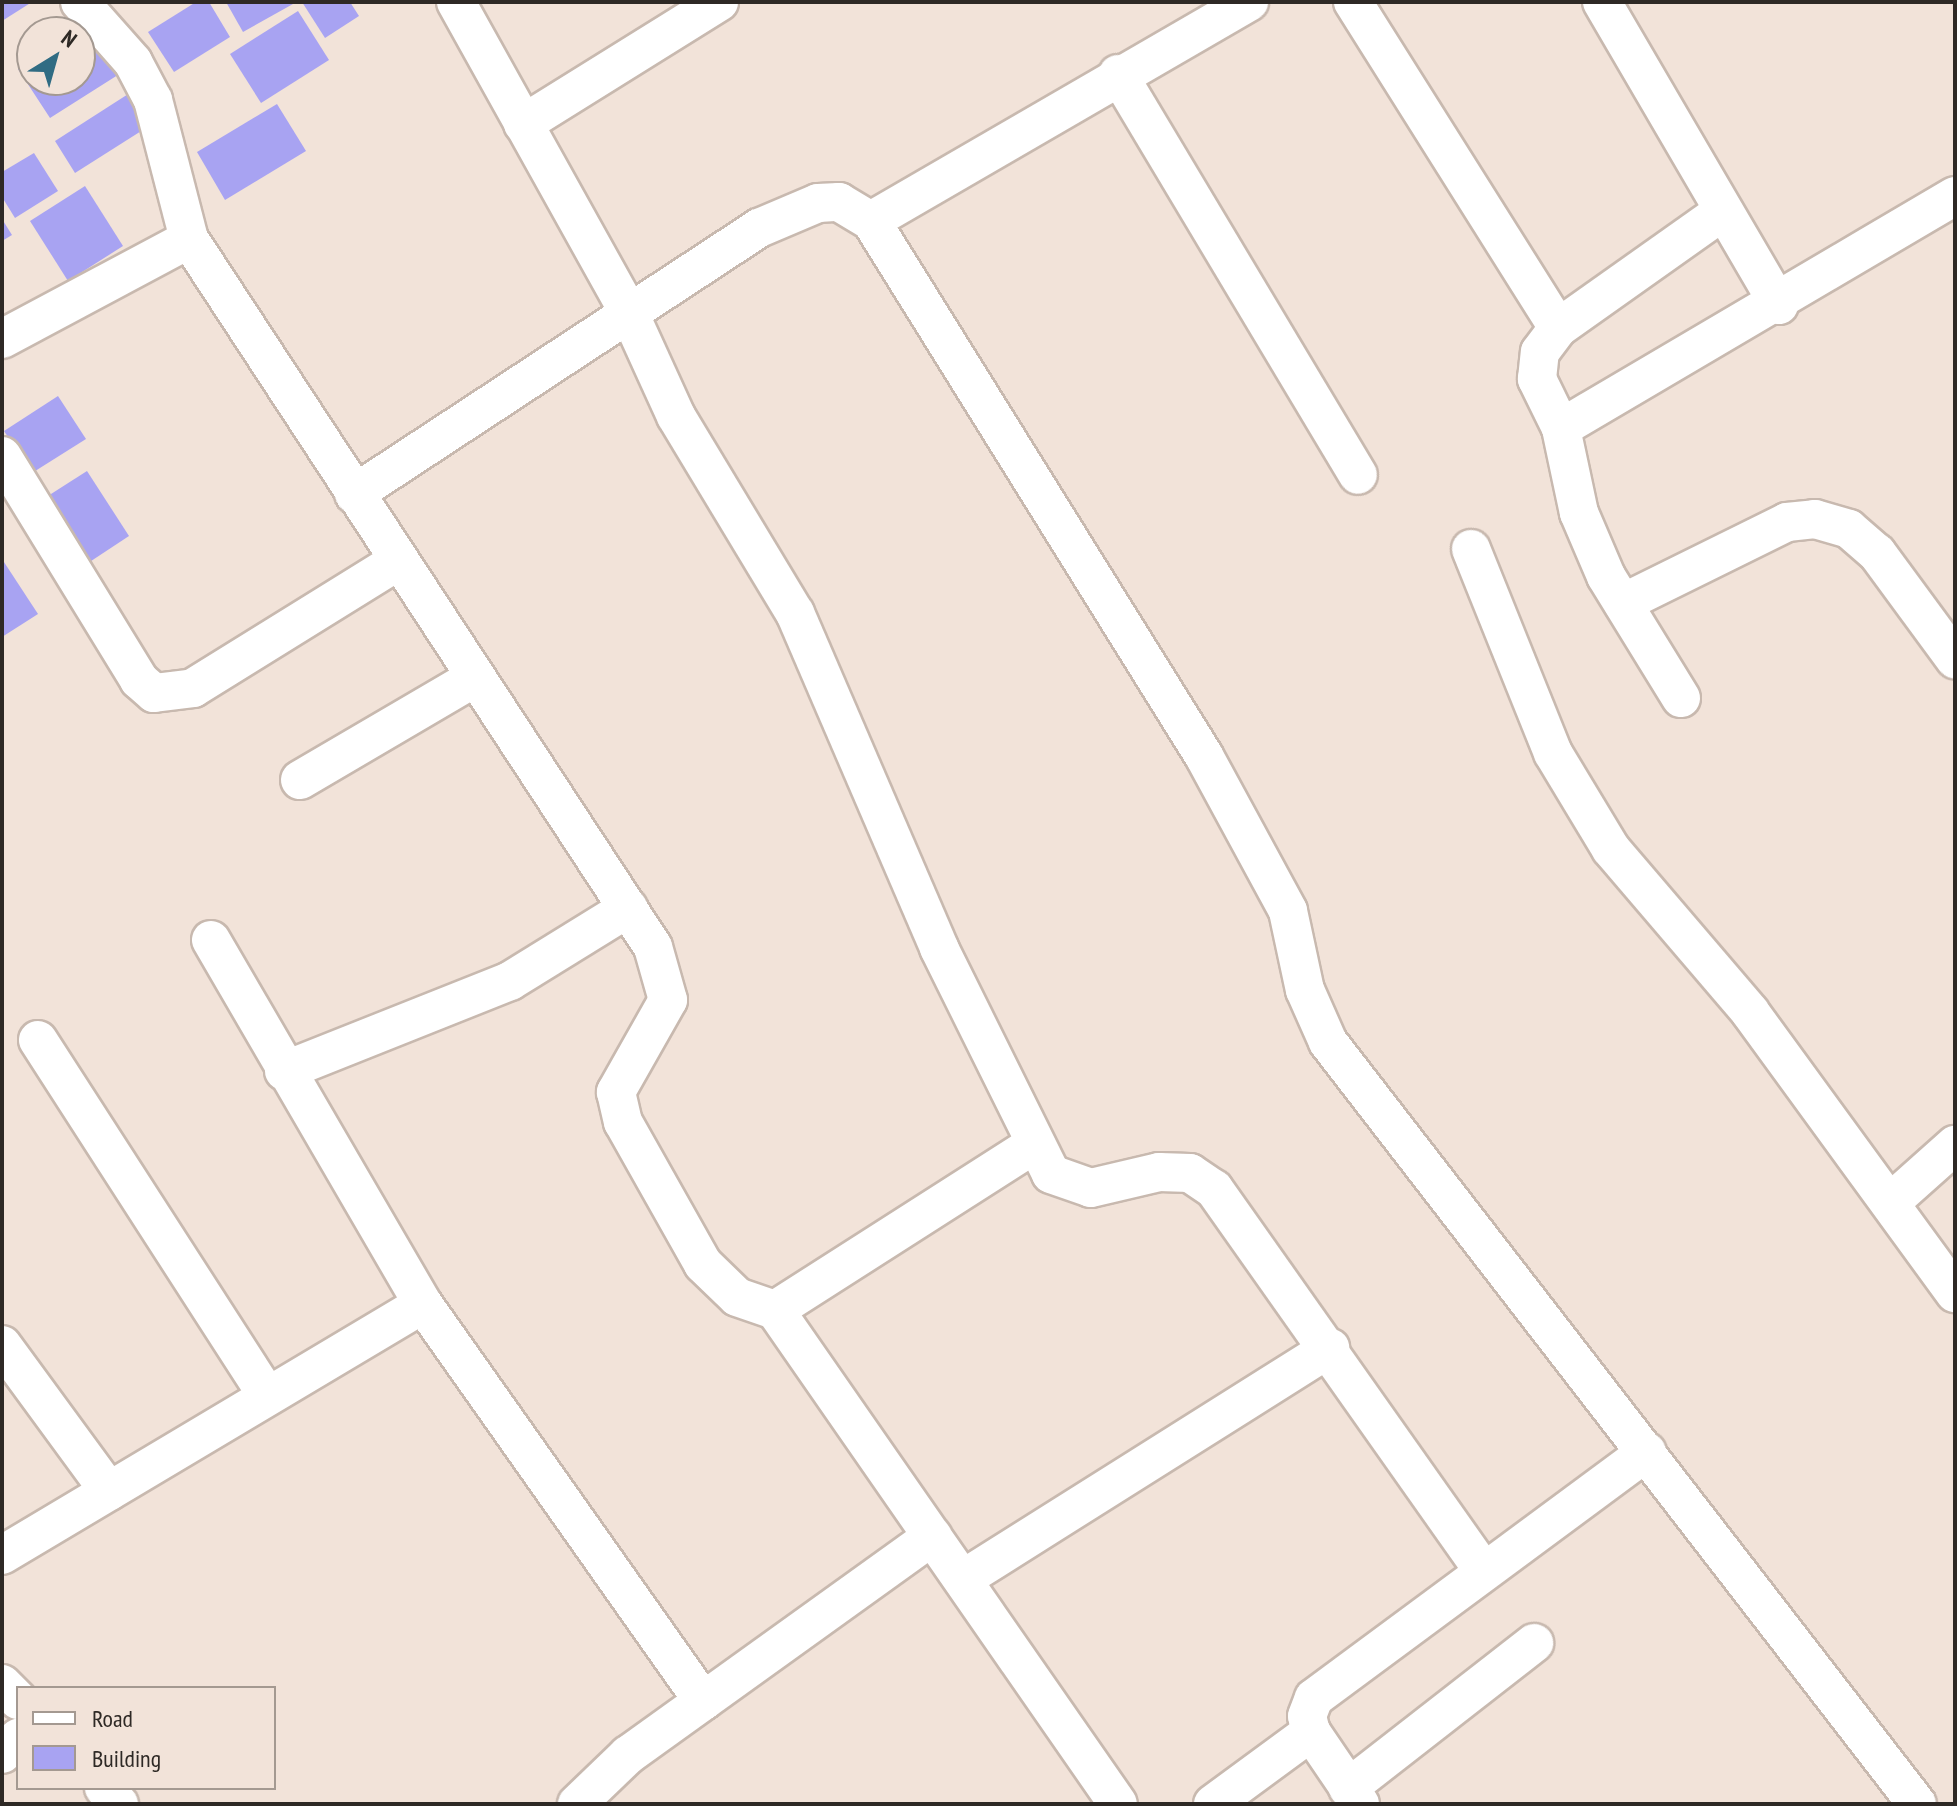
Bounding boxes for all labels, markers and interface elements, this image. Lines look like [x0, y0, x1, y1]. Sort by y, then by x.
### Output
north arrow [16, 16, 96, 96]
text: N [56, 24, 82, 53]
legend [16, 1686, 276, 1790]
text: Road [92, 1703, 133, 1734]
text: Building [92, 1743, 161, 1774]

